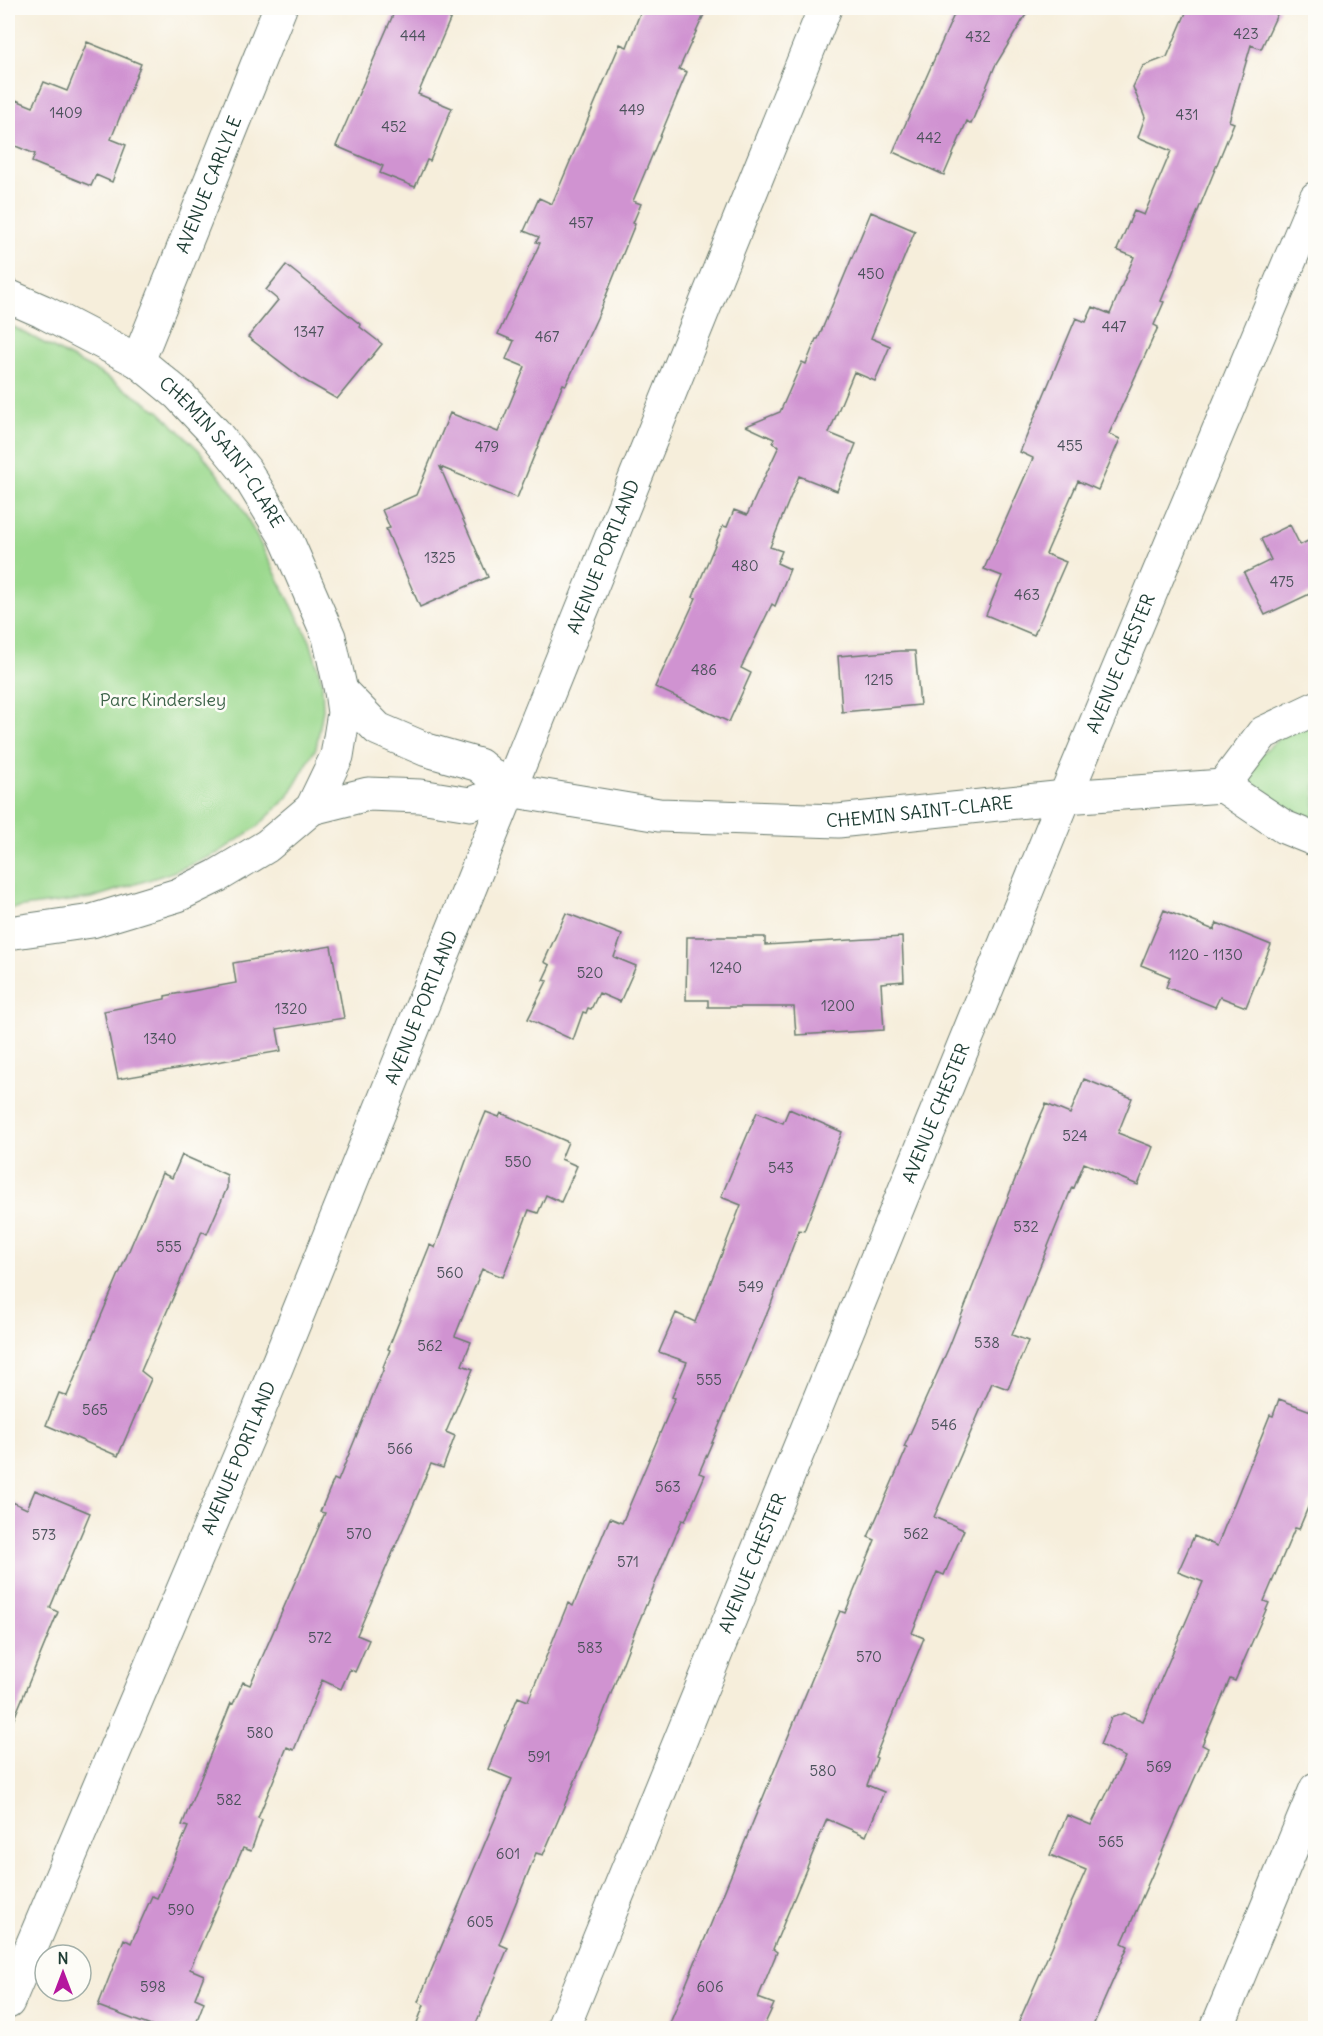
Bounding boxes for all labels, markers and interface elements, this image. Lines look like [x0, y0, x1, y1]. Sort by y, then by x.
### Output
house number: 423 [1233, 24, 1259, 43]
house number: 444 [400, 26, 426, 45]
house number: 432 [965, 27, 991, 46]
house number: 449 [619, 100, 645, 119]
house number: 1409 [49, 103, 83, 122]
house number: 431 [1176, 105, 1198, 124]
street label: AVENUE CARLYLE [171, 113, 246, 257]
house number: 452 [381, 117, 407, 136]
house number: 442 [916, 128, 942, 147]
house number: 457 [569, 213, 593, 232]
house number: 450 [857, 264, 885, 283]
house number: 447 [1102, 317, 1126, 336]
house number: 1347 [294, 322, 324, 341]
house number: 467 [535, 327, 559, 346]
street label: CHEMIN SAINT-CLARE [155, 371, 289, 532]
house number: 455 [1057, 436, 1083, 455]
house number: 479 [475, 437, 499, 456]
street label: AVENUE PORTLAND [562, 476, 644, 637]
house number: 1325 [424, 548, 456, 567]
house number: 480 [731, 556, 759, 575]
house number: 475 [1270, 572, 1294, 591]
house number: 463 [1014, 585, 1040, 604]
street label: AVENUE CHESTER [1081, 590, 1160, 737]
house number: 486 [691, 660, 717, 679]
house number: 1215 [865, 670, 893, 689]
park label: Parc Kindersley [100, 688, 226, 711]
street label: CHEMIN SAINT-CLARE [826, 791, 1014, 832]
street label: AVENUE PORTLAND [380, 927, 462, 1088]
house number: 1120 - 1130 [1169, 945, 1243, 964]
house number: 1240 [710, 958, 742, 977]
house number: 520 [577, 963, 603, 982]
house number: 1200 [821, 996, 855, 1015]
house number: 1320 [275, 999, 307, 1018]
house number: 1340 [143, 1029, 177, 1048]
street label: AVENUE CHESTER [897, 1040, 974, 1186]
house number: 524 [1062, 1126, 1088, 1145]
house number: 550 [504, 1152, 532, 1171]
house number: 543 [768, 1158, 794, 1177]
house number: 532 [1013, 1217, 1039, 1236]
house number: 555 [156, 1237, 182, 1256]
house number: 560 [436, 1263, 464, 1282]
house number: 549 [738, 1277, 764, 1296]
house number: 538 [974, 1333, 1000, 1352]
house number: 562 [417, 1336, 443, 1355]
house number: 555 [696, 1370, 722, 1389]
street label: AVENUE PORTLAND [196, 1378, 281, 1538]
house number: 565 [82, 1400, 108, 1419]
house number: 546 [931, 1415, 957, 1434]
house number: 566 [387, 1439, 413, 1458]
house number: 563 [655, 1477, 681, 1496]
street label: AVENUE CHESTER [713, 1490, 791, 1636]
house number: 570 [346, 1524, 372, 1543]
house number: 562 [903, 1524, 929, 1543]
house number: 573 [32, 1525, 56, 1544]
house number: 571 [617, 1552, 639, 1571]
house number: 572 [308, 1628, 332, 1647]
house number: 583 [577, 1638, 603, 1657]
house number: 570 [856, 1647, 882, 1666]
house number: 580 [246, 1723, 274, 1742]
house number: 591 [527, 1747, 551, 1766]
house number: 569 [1146, 1757, 1172, 1776]
house number: 580 [809, 1761, 837, 1780]
house number: 582 [216, 1790, 242, 1809]
house number: 565 [1098, 1832, 1124, 1851]
house number: 601 [496, 1844, 520, 1863]
house number: 590 [167, 1900, 195, 1919]
house number: 605 [466, 1912, 494, 1931]
north arrow [33, 1943, 93, 2003]
text: N [57, 1948, 69, 1968]
house number: 598 [140, 1977, 166, 1996]
house number: 606 [696, 1977, 724, 1996]

